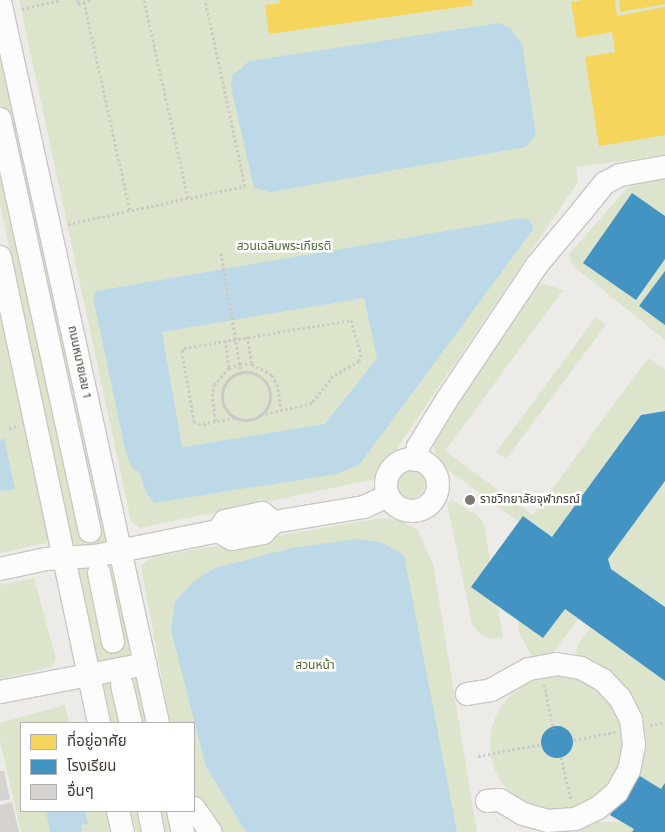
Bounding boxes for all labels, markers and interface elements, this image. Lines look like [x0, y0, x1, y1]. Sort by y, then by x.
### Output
park label: สวนเฉลิมพระเกียรติ [237, 240, 331, 254]
street label: ถนนหมายเลข 1 [64, 324, 94, 400]
place label: ราชวิทยาลัยจุฬาภรณ์ [480, 493, 580, 507]
marker: ราชวิทยาลัยจุฬาภรณ์ [464, 494, 476, 506]
park label: สวนหน้า [295, 659, 335, 673]
legend [20, 722, 195, 812]
text: ที่อยู่อาศัย [67, 732, 127, 750]
text: โรงเรียน [67, 757, 117, 775]
text: อื่นๆ [67, 782, 94, 800]

